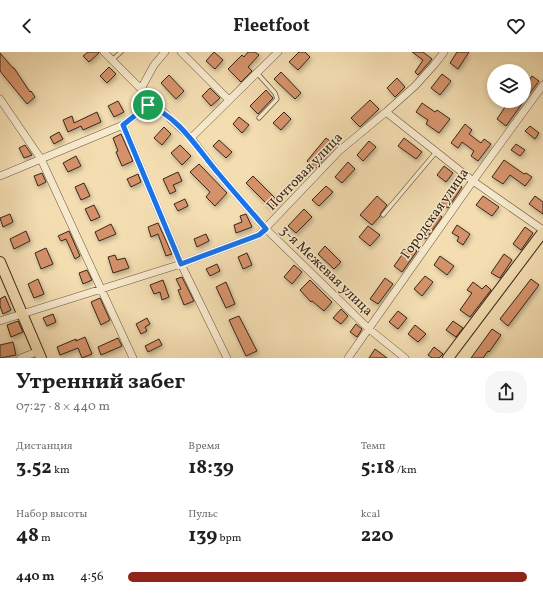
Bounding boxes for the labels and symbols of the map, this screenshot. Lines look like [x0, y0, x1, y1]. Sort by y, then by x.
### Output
pin [131, 88, 165, 122]
street label: Почтовая улица [263, 129, 348, 215]
street label: Городская улица [397, 165, 474, 263]
street label: 3-я Межевая улица [275, 222, 377, 321]

